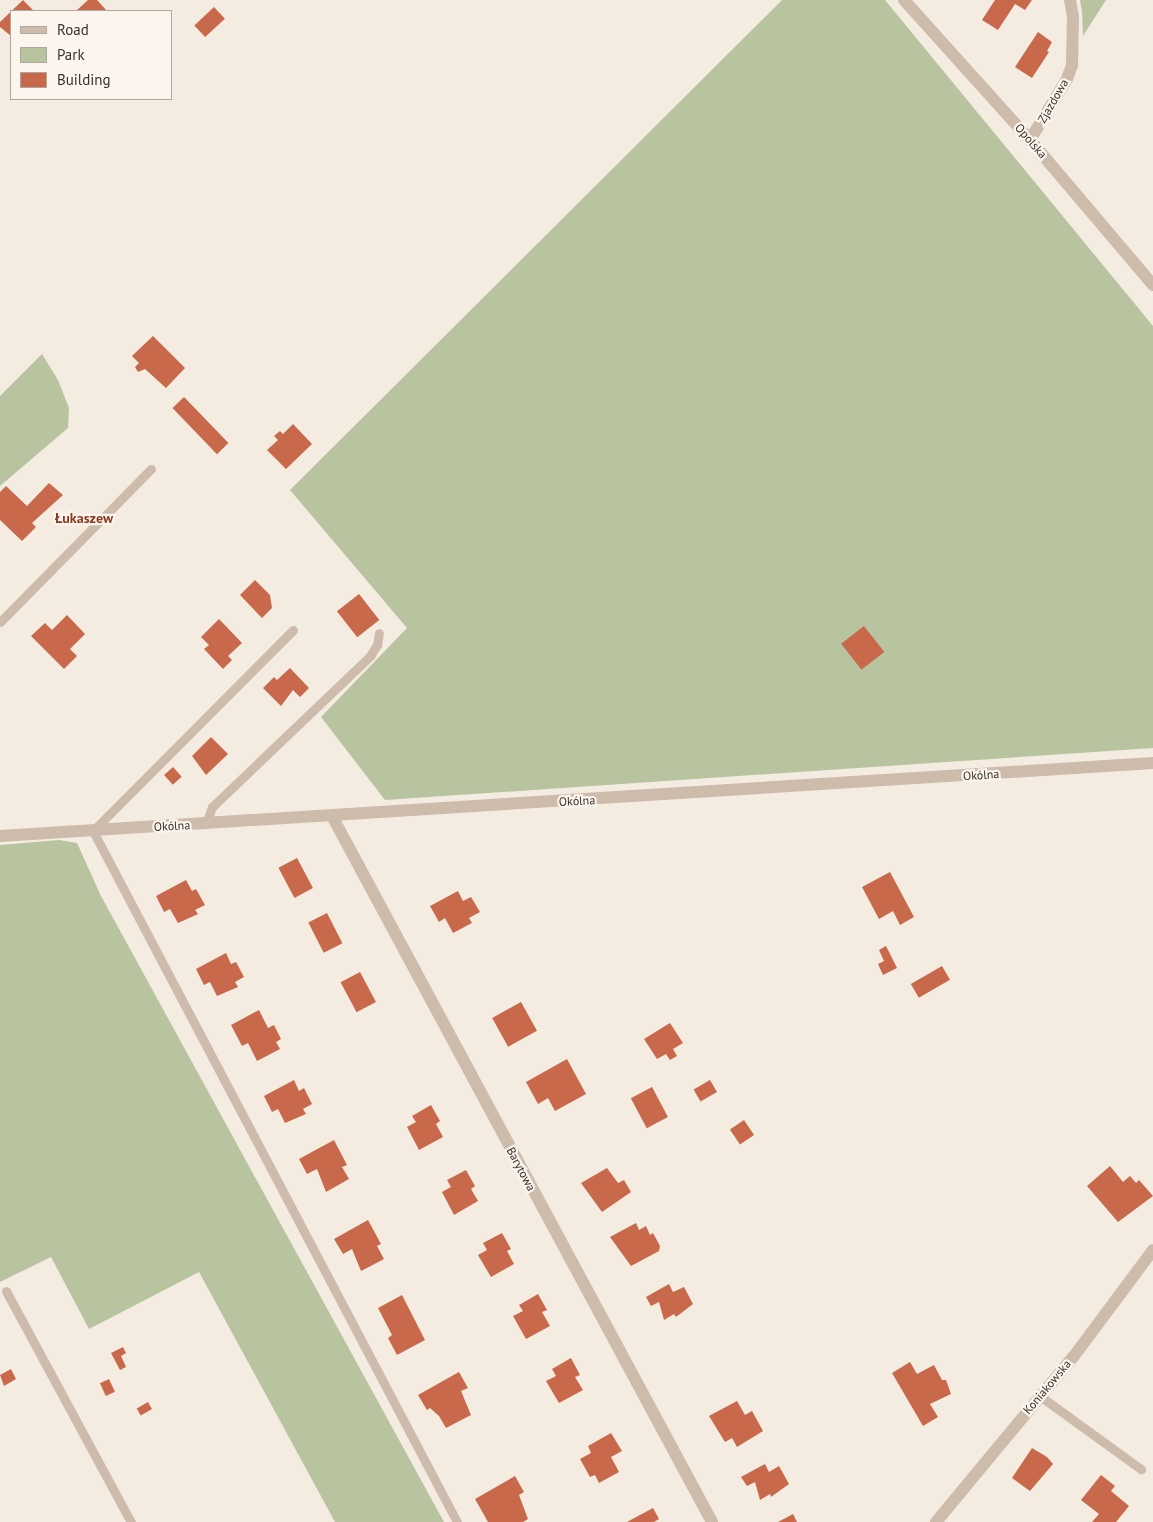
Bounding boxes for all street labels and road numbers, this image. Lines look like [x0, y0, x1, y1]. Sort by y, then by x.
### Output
street label: Zjazdowa [1035, 76, 1071, 126]
street label: Opolska [1012, 121, 1050, 161]
street label: Okólna [962, 767, 1000, 783]
street label: Okólna [559, 793, 595, 809]
street label: Okólna [154, 818, 190, 834]
street label: Barytowa [503, 1145, 539, 1193]
street label: Koniakowska [1020, 1357, 1074, 1417]

